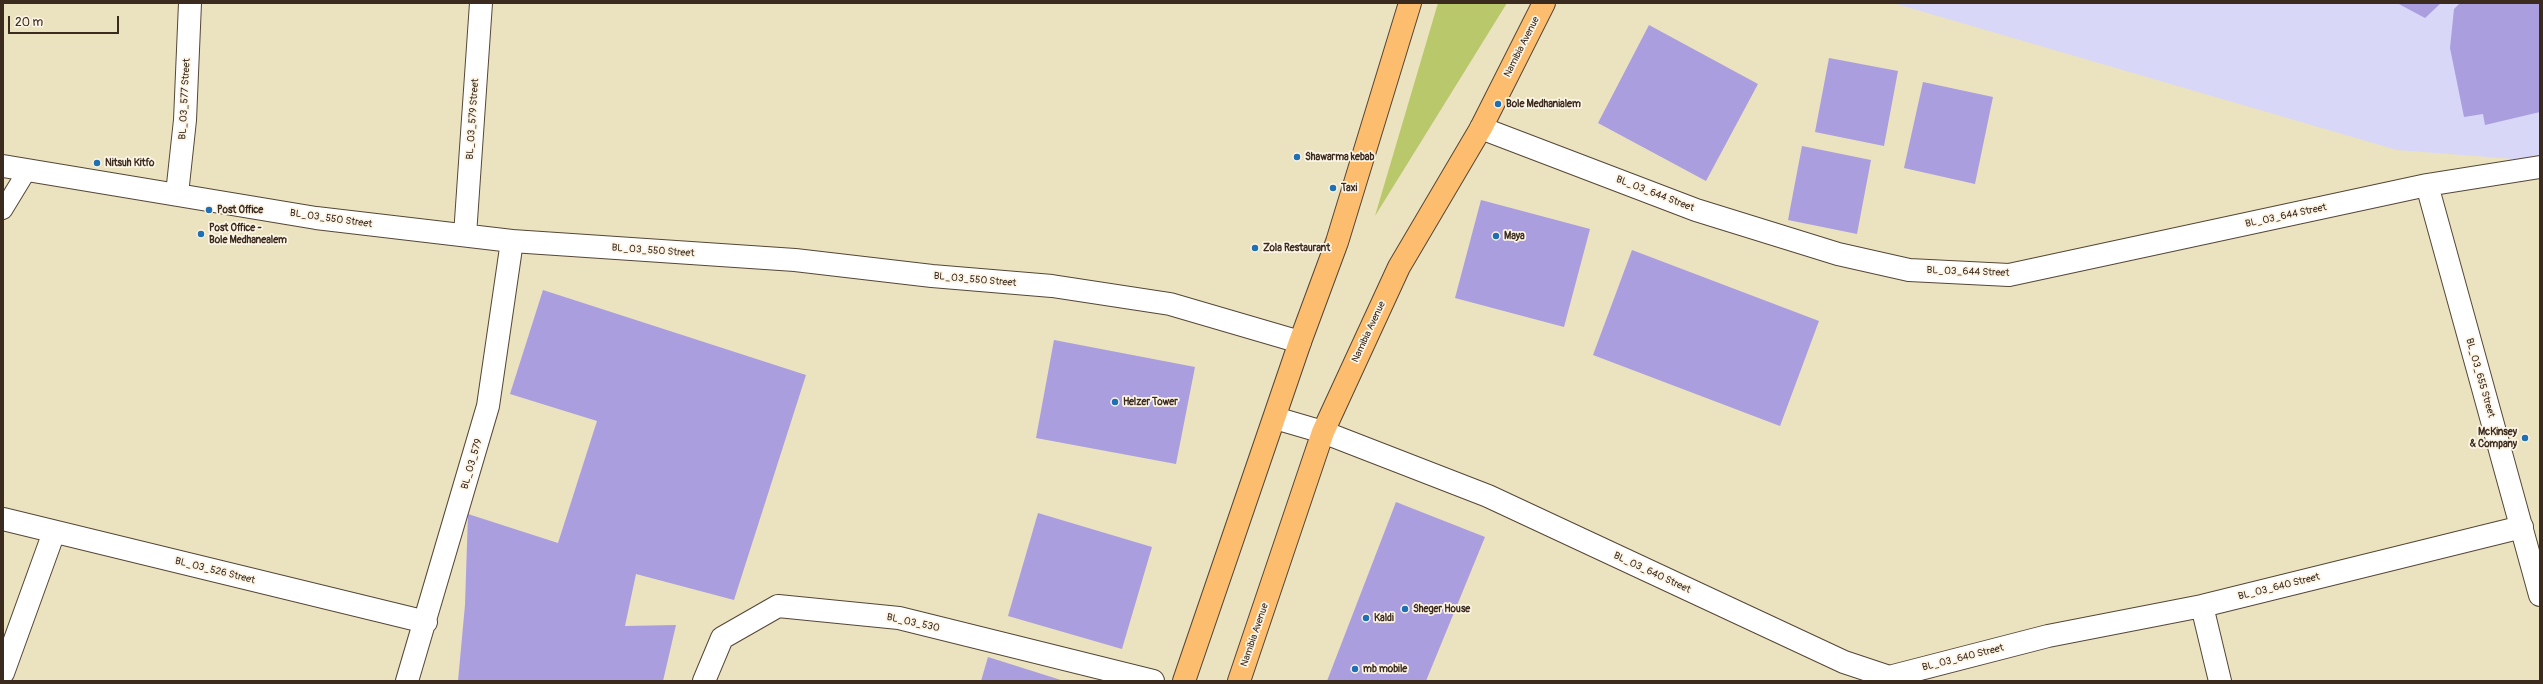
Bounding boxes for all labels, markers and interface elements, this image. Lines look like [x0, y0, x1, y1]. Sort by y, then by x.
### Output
scale bar [10, 8, 121, 34]
text: 20 m [15, 15, 43, 30]
street label: Namibia Avenue [1502, 15, 1542, 79]
street label: BL_03_577 Street [177, 58, 193, 140]
street label: BL_03_579 Street [464, 78, 482, 160]
place label: Bole Medhanialem [1506, 98, 1581, 110]
marker: Bole Medhanialem [1493, 99, 1503, 109]
place label: Shawarma kebab [1305, 151, 1374, 163]
marker: Shawarma kebab [1292, 152, 1302, 162]
place label: Nitsuh Kitfo [105, 157, 154, 169]
marker: Nitsuh Kitfo [92, 158, 102, 168]
street label: BL_03_644 Street [1614, 174, 1696, 214]
place label: Taxi [1341, 182, 1357, 194]
marker: Taxi [1328, 183, 1338, 193]
street label: BL_03_644 Street [2244, 202, 2328, 230]
place label: Post Office [217, 204, 263, 216]
marker: Post Office [204, 205, 214, 215]
street label: BL_03_550 Street [289, 207, 373, 231]
place label: Post Office - Bole Medhanealem [209, 222, 287, 246]
marker: Post Office - Bole Medhanealem [196, 229, 206, 239]
place label: Maya [1504, 230, 1525, 242]
marker: Maya [1491, 231, 1501, 241]
street label: BL_03_550 Street [611, 242, 695, 260]
place label: Zola Restaurant [1263, 242, 1330, 254]
marker: Zola Restaurant [1250, 243, 1260, 253]
street label: BL_03_644 Street [1926, 265, 2010, 279]
street label: BL_03_550 Street [933, 270, 1017, 290]
street label: Namibia Avenue [1350, 299, 1388, 365]
street label: BL_03_655 Street [2463, 337, 2497, 419]
place label: Helzer Tower [1123, 396, 1178, 408]
marker: Helzer Tower [1110, 397, 1120, 407]
place label: McKinsey & Company [2470, 426, 2517, 450]
marker: McKinsey & Company [2520, 433, 2530, 443]
street label: BL_03_579 [459, 437, 485, 491]
street label: BL_03_640 Street [1611, 550, 1693, 596]
street label: BL_03_526 Street [174, 555, 256, 587]
street label: BL_03_640 Street [2237, 571, 2321, 603]
street label: Namibia Avenue [1239, 602, 1271, 668]
place label: Sheger House [1413, 603, 1470, 615]
marker: Sheger House [1400, 604, 1410, 614]
street label: BL_03_530 [885, 612, 941, 634]
place label: Kaldi [1374, 612, 1394, 624]
marker: Kaldi [1361, 613, 1371, 623]
street label: BL_03_640 Street [1921, 642, 2005, 674]
place label: mb mobile [1363, 663, 1407, 675]
marker: mb mobile [1350, 664, 1360, 674]

